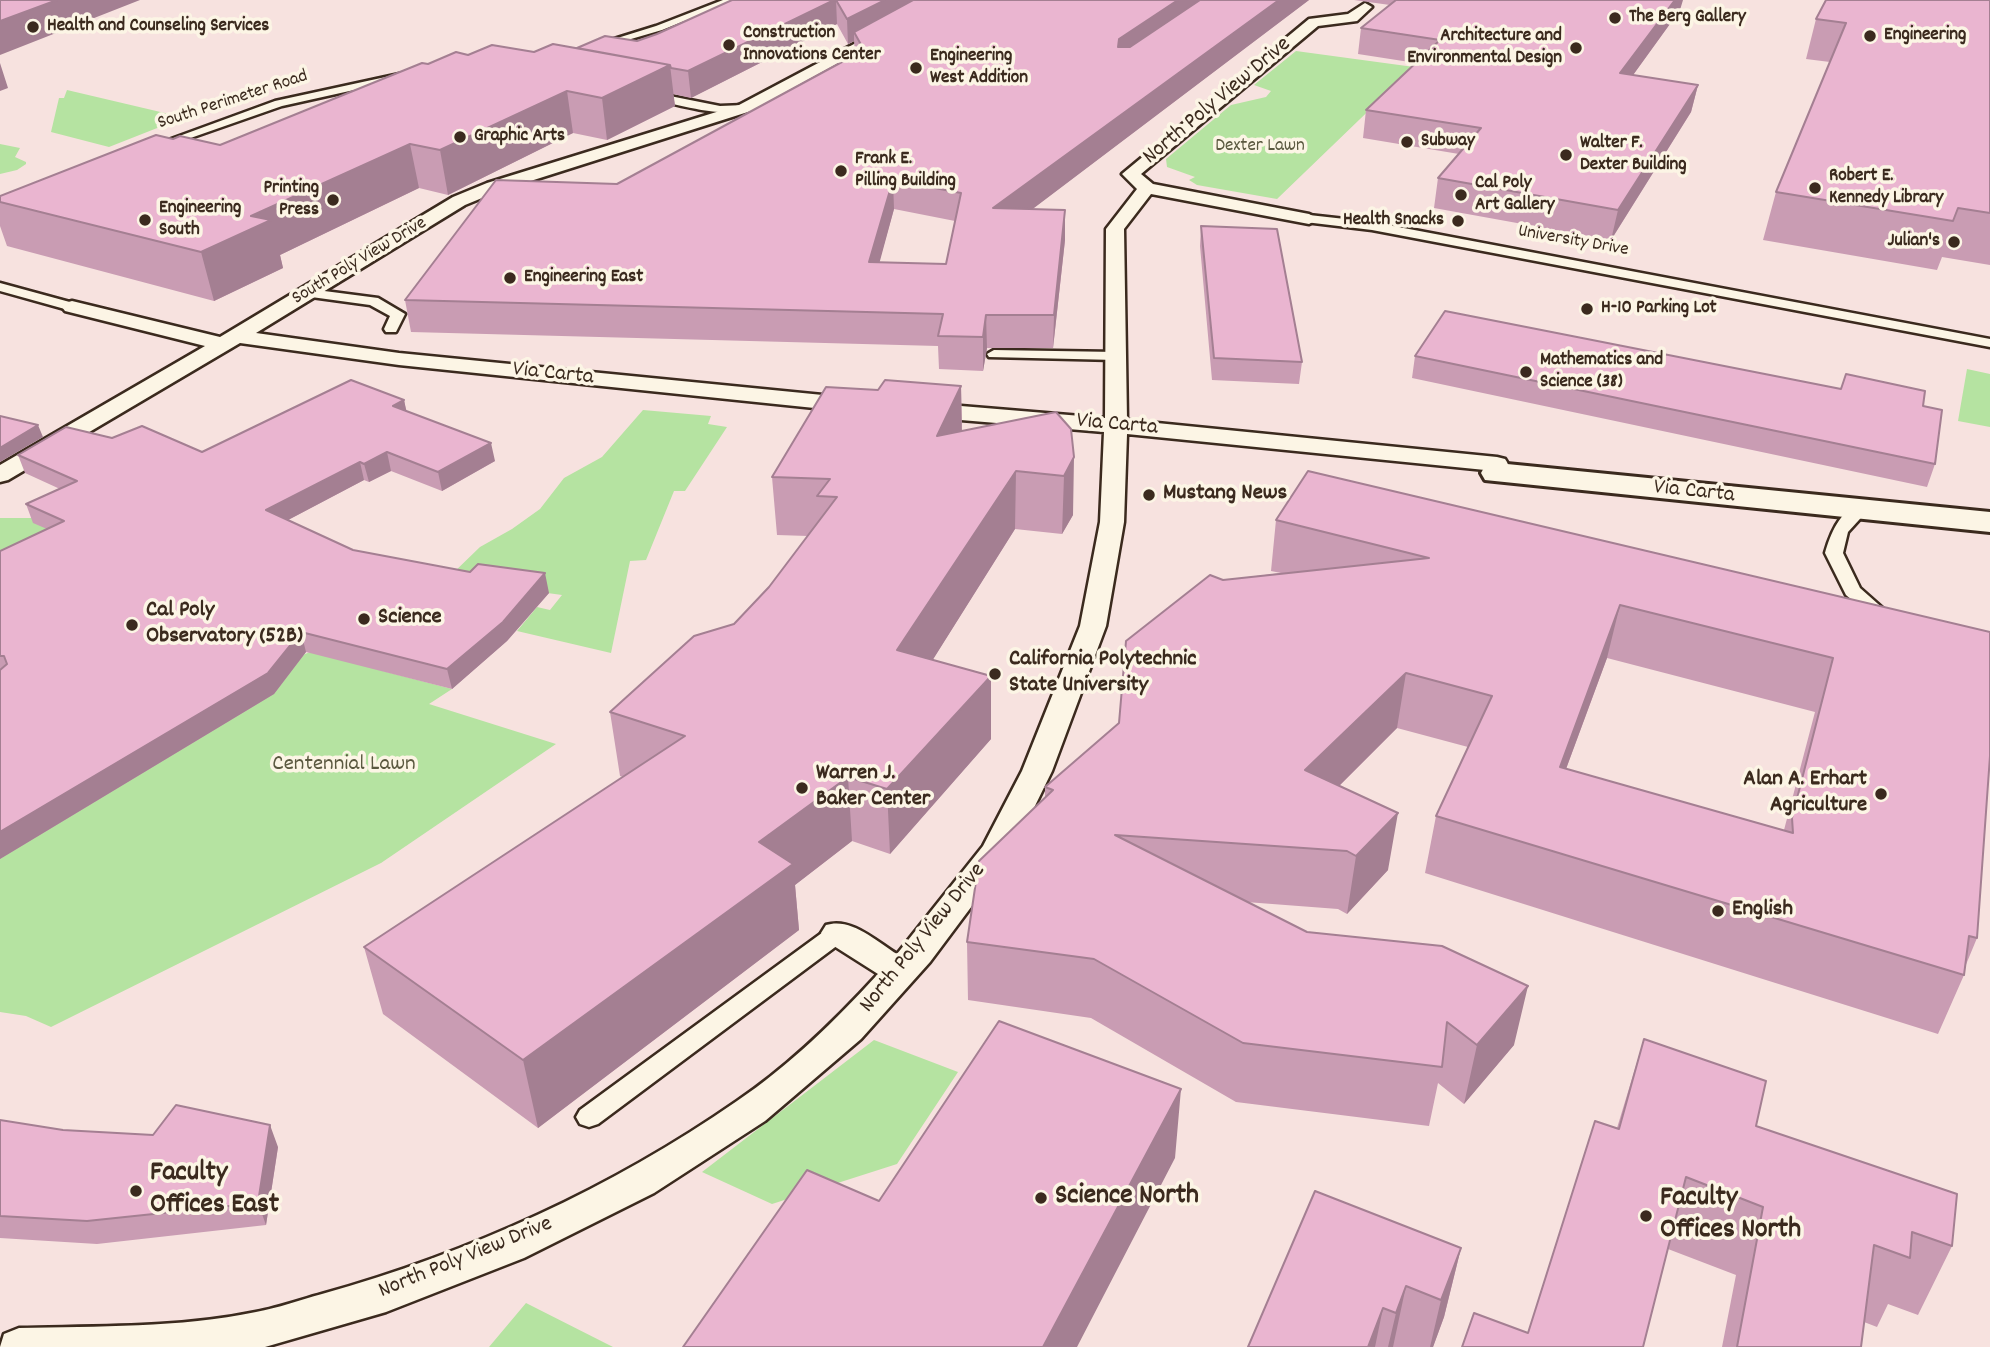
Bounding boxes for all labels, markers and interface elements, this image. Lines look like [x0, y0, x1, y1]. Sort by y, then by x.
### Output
place label: The Berg Gallery [1629, 7, 1746, 29]
marker: The Berg Gallery [1607, 10, 1623, 26]
place label: Health and Counseling Services [47, 16, 269, 38]
marker: Health and Counseling Services [25, 19, 41, 35]
place label: Construction Innovations Center [743, 23, 881, 67]
place label: Engineering [1884, 25, 1966, 47]
place label: Architecture and Environmental Design [1407, 26, 1562, 70]
marker: Engineering [1862, 28, 1878, 44]
street label: North Poly View Drive [1138, 32, 1298, 172]
marker: Construction Innovations Center [721, 37, 737, 53]
marker: Architecture and Environmental Design [1568, 40, 1584, 56]
place label: Engineering West Addition [930, 46, 1028, 90]
marker: Engineering West Addition [908, 60, 924, 76]
street label: South Perimeter Road [155, 66, 311, 136]
place label: Graphic Arts [474, 126, 565, 148]
marker: Graphic Arts [452, 129, 468, 145]
place label: Subway [1421, 131, 1475, 153]
place label: Walter F. Dexter Building [1580, 133, 1687, 177]
marker: Subway [1399, 134, 1415, 150]
park label: Dexter Lawn [1215, 136, 1305, 158]
marker: Walter F. Dexter Building [1558, 147, 1574, 163]
place label: Frank E. Pilling Building [855, 149, 956, 193]
marker: Frank E. Pilling Building [833, 163, 849, 179]
place label: Robert E. Kennedy Library [1829, 166, 1943, 210]
place label: Cal Poly Art Gallery [1475, 173, 1554, 217]
place label: Printing Press [263, 178, 319, 222]
marker: Robert E. Kennedy Library [1807, 180, 1823, 196]
marker: Cal Poly Art Gallery [1453, 187, 1469, 203]
marker: Printing Press [325, 192, 341, 208]
place label: Engineering South [159, 198, 241, 242]
place label: Health Snacks [1343, 210, 1444, 232]
marker: Engineering South [137, 212, 153, 228]
street label: South Poly View Drive [289, 213, 431, 311]
marker: Health Snacks [1450, 213, 1466, 229]
street label: University Drive [1516, 221, 1630, 263]
place label: Julian's [1887, 231, 1940, 253]
marker: Julian's [1946, 234, 1962, 250]
place label: Engineering East [524, 267, 643, 289]
marker: Engineering East [502, 270, 518, 286]
place label: H-10 Parking Lot [1601, 298, 1717, 320]
marker: H-10 Parking Lot [1579, 301, 1595, 317]
place label: Mathematics and Science (38) [1540, 350, 1663, 394]
street label: Via Carta [511, 357, 595, 393]
marker: Mathematics and Science (38) [1518, 364, 1534, 380]
street label: Via Carta [1075, 409, 1159, 443]
street label: Via Carta [1652, 475, 1736, 511]
place label: Mustang News [1163, 481, 1287, 509]
marker: Mustang News [1141, 487, 1157, 503]
place label: Cal Poly Observatory (52B) [146, 598, 303, 652]
place label: Science [378, 605, 442, 633]
marker: Science [356, 611, 372, 627]
marker: Cal Poly Observatory (52B) [124, 617, 140, 633]
place label: California Polytechnic State University [1009, 647, 1197, 701]
marker: California Polytechnic State University [987, 666, 1003, 682]
park label: Centennial Lawn [272, 752, 416, 780]
place label: Warren J. Baker Center [816, 761, 930, 815]
place label: Alan A. Erhart Agriculture [1743, 767, 1867, 821]
marker: Warren J. Baker Center [794, 780, 810, 796]
marker: Alan A. Erhart Agriculture [1873, 786, 1889, 802]
street label: North Poly View Drive [855, 858, 993, 1020]
place label: English [1732, 897, 1793, 925]
marker: English [1710, 903, 1726, 919]
place label: Faculty Offices East [150, 1158, 279, 1224]
place label: Science North [1055, 1181, 1199, 1215]
marker: Faculty Offices East [128, 1183, 144, 1199]
place label: Faculty Offices North [1660, 1183, 1801, 1249]
marker: Science North [1033, 1190, 1049, 1206]
marker: Faculty Offices North [1638, 1208, 1654, 1224]
street label: North Poly View Drive [375, 1212, 557, 1306]

